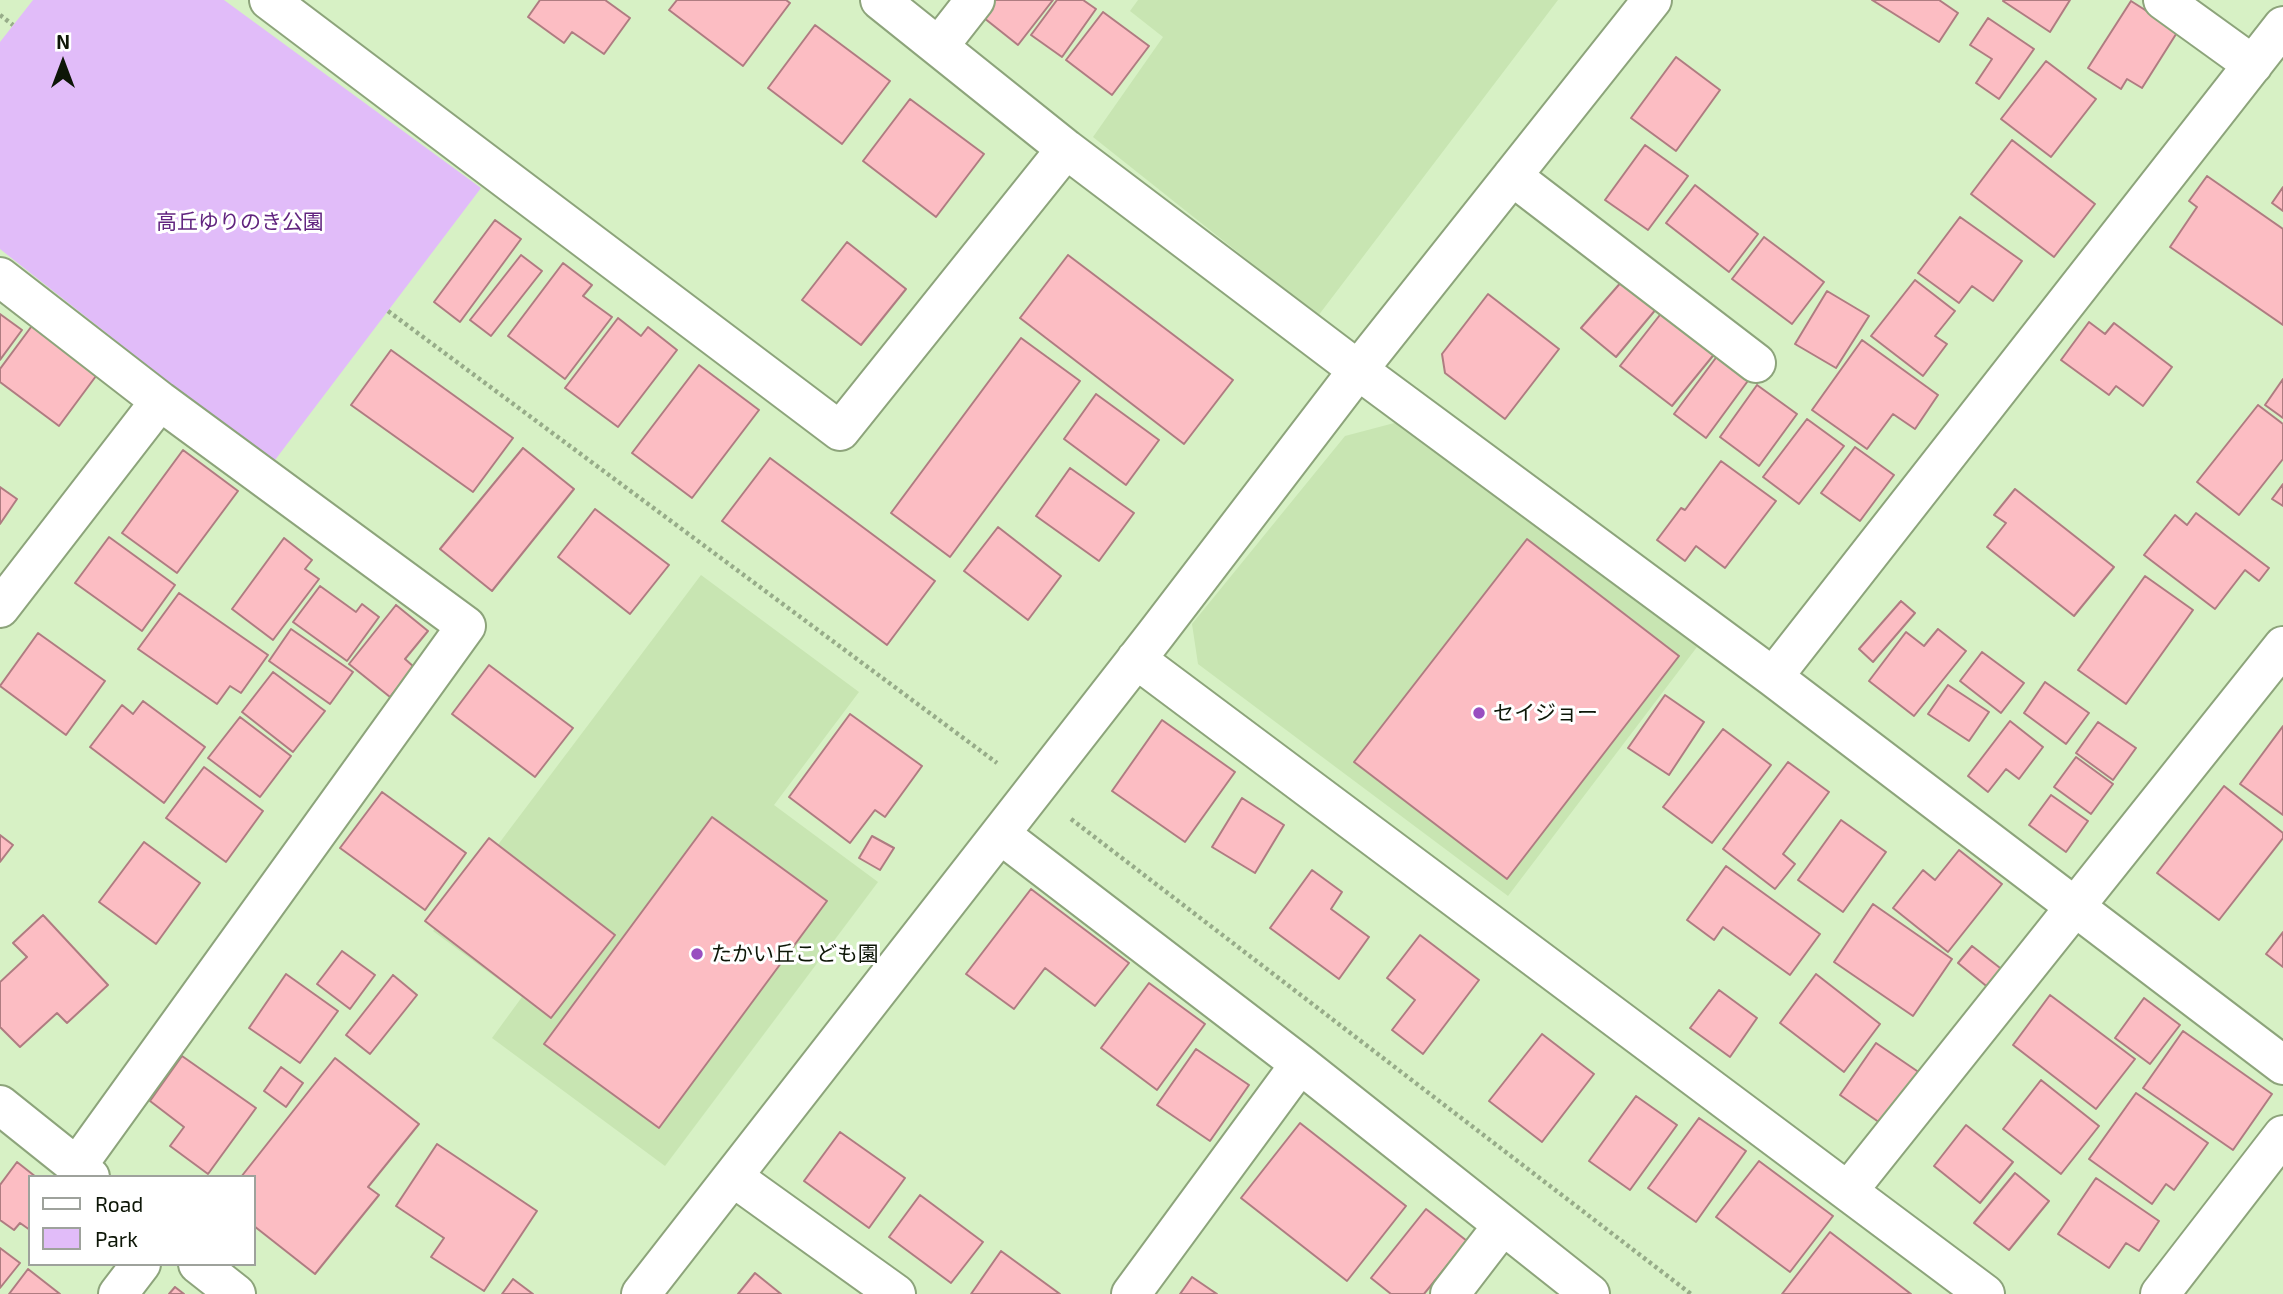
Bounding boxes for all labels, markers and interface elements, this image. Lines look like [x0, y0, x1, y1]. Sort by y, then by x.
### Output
north arrow [28, 28, 98, 98]
text: N [56, 30, 70, 53]
park label: 高丘ゆりのき公園 [156, 209, 324, 235]
place label: セイジョー [1493, 700, 1598, 726]
marker: セイジョー [1471, 705, 1487, 721]
place label: たかい丘こども園 [711, 941, 879, 967]
marker: たかい丘こども園 [689, 946, 705, 962]
legend [28, 1175, 256, 1266]
text: Road [95, 1191, 143, 1216]
text: Park [95, 1226, 138, 1251]

